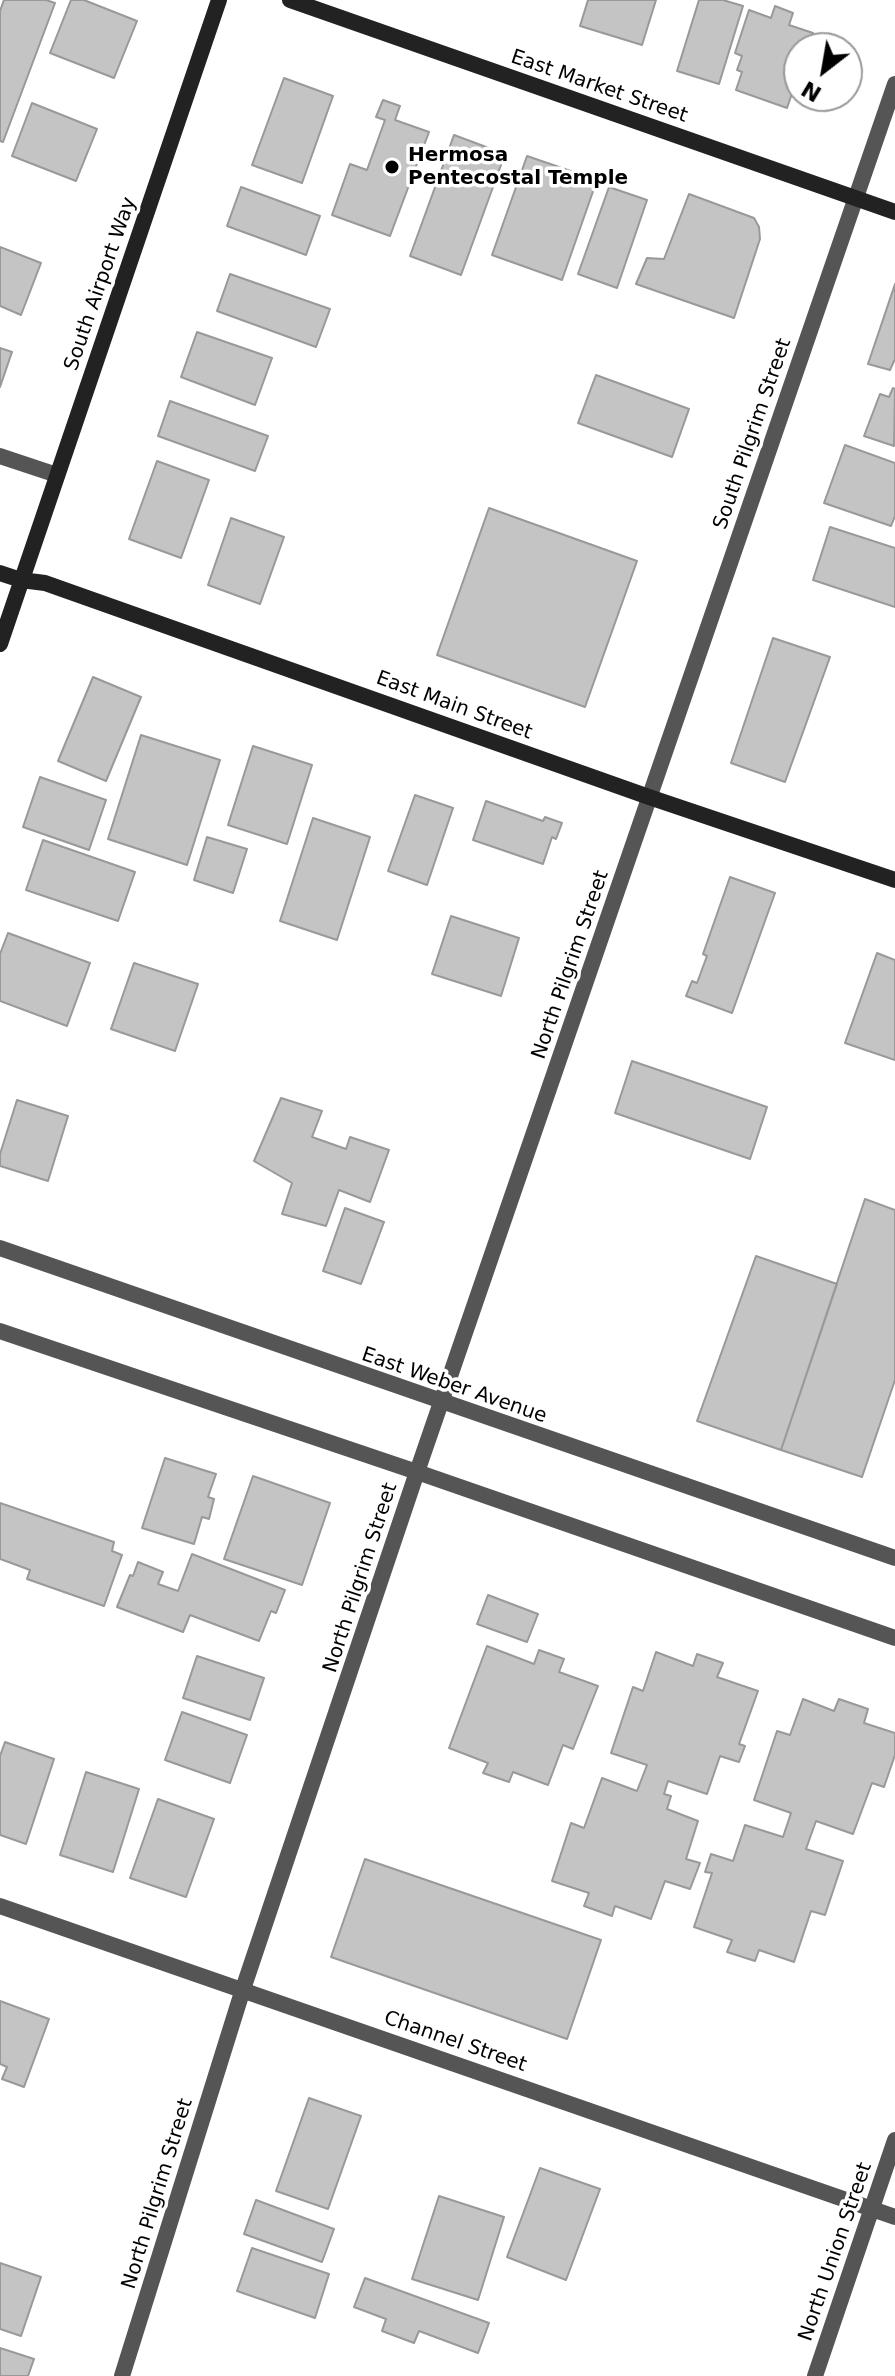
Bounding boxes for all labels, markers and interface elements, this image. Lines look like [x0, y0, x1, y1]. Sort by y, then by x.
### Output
north arrow [783, 32, 863, 112]
street label: East Market Street [507, 45, 691, 129]
text: N [797, 76, 826, 107]
place label: Hermosa Pentecostal Temple [408, 144, 628, 191]
marker: Hermosa Pentecostal Temple [383, 158, 401, 176]
street label: South Airport Way [60, 194, 142, 374]
street label: South Pilgrim Street [709, 335, 797, 533]
street label: East Main Street [373, 667, 535, 745]
street label: North Pilgrim Street [527, 867, 615, 1063]
street label: East Weber Avenue [358, 1343, 550, 1429]
street label: North Pilgrim Street [319, 1480, 403, 1676]
street label: Channel Street [381, 2006, 529, 2078]
street label: North Pilgrim Street [118, 2096, 198, 2292]
street label: North Union Street [794, 2160, 878, 2344]

